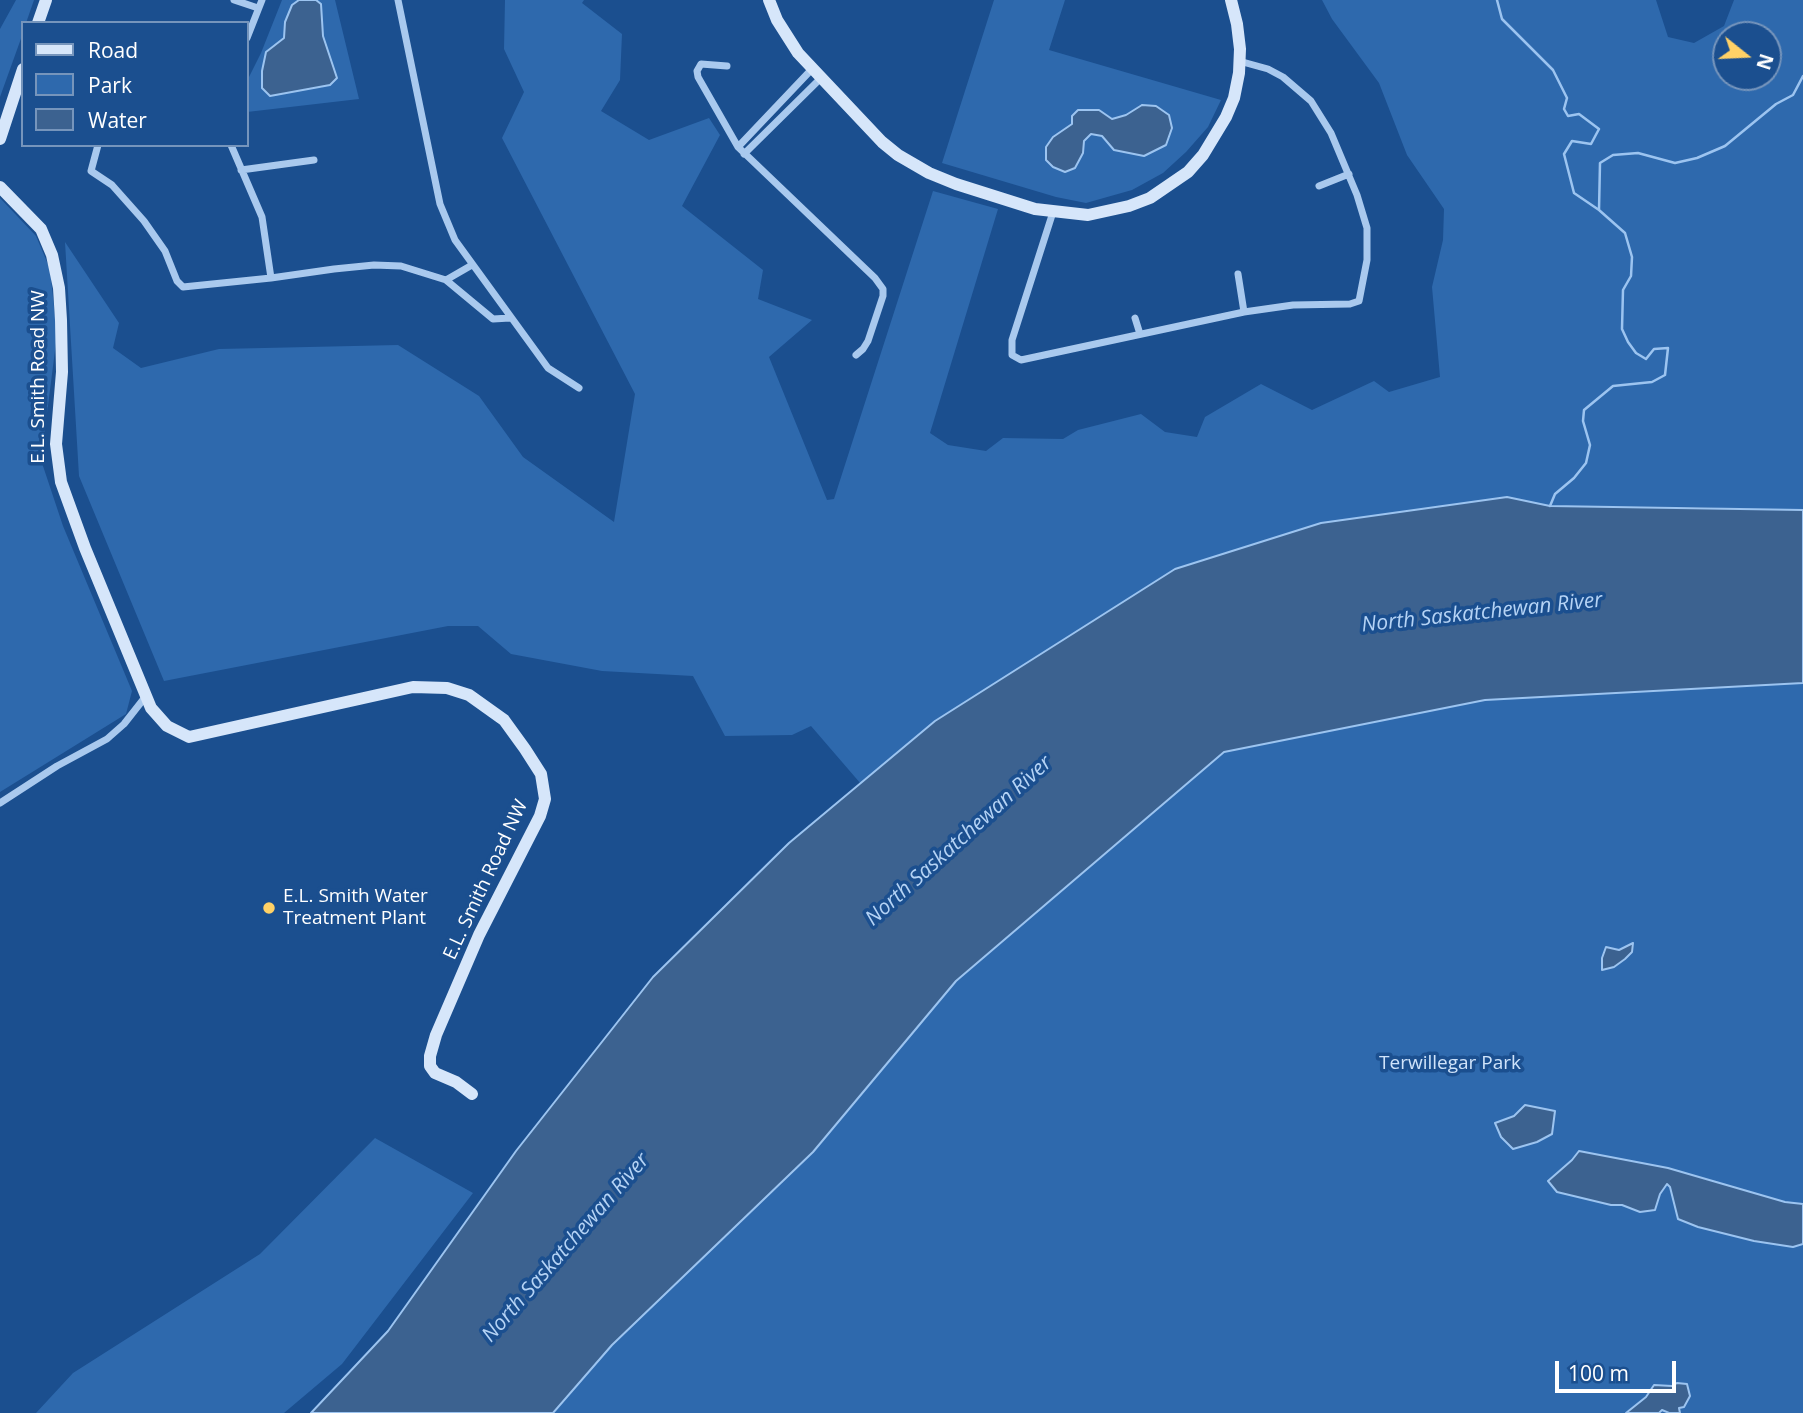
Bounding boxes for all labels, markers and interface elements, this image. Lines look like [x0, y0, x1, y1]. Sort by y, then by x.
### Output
legend [21, 21, 248, 147]
north arrow [1712, 21, 1782, 91]
text: Road [88, 36, 138, 64]
text: N [1750, 50, 1780, 73]
text: Park [88, 71, 132, 99]
text: Water [88, 106, 147, 134]
street label: E.L. Smith Road NW [28, 290, 50, 464]
water label: North Saskatchewan River [1360, 588, 1604, 638]
water label: North Saskatchewan River [861, 751, 1057, 931]
street label: E.L. Smith Road NW [439, 796, 533, 964]
place label: E.L. Smith Water Treatment Plant [283, 886, 428, 930]
marker: E.L. Smith Water Treatment Plant [261, 900, 277, 916]
park label: Terwillegar Park [1379, 1053, 1521, 1075]
water label: North Saskatchewan River [477, 1148, 655, 1348]
scale bar [1558, 1346, 1679, 1390]
text: 100 m [1568, 1359, 1629, 1387]

